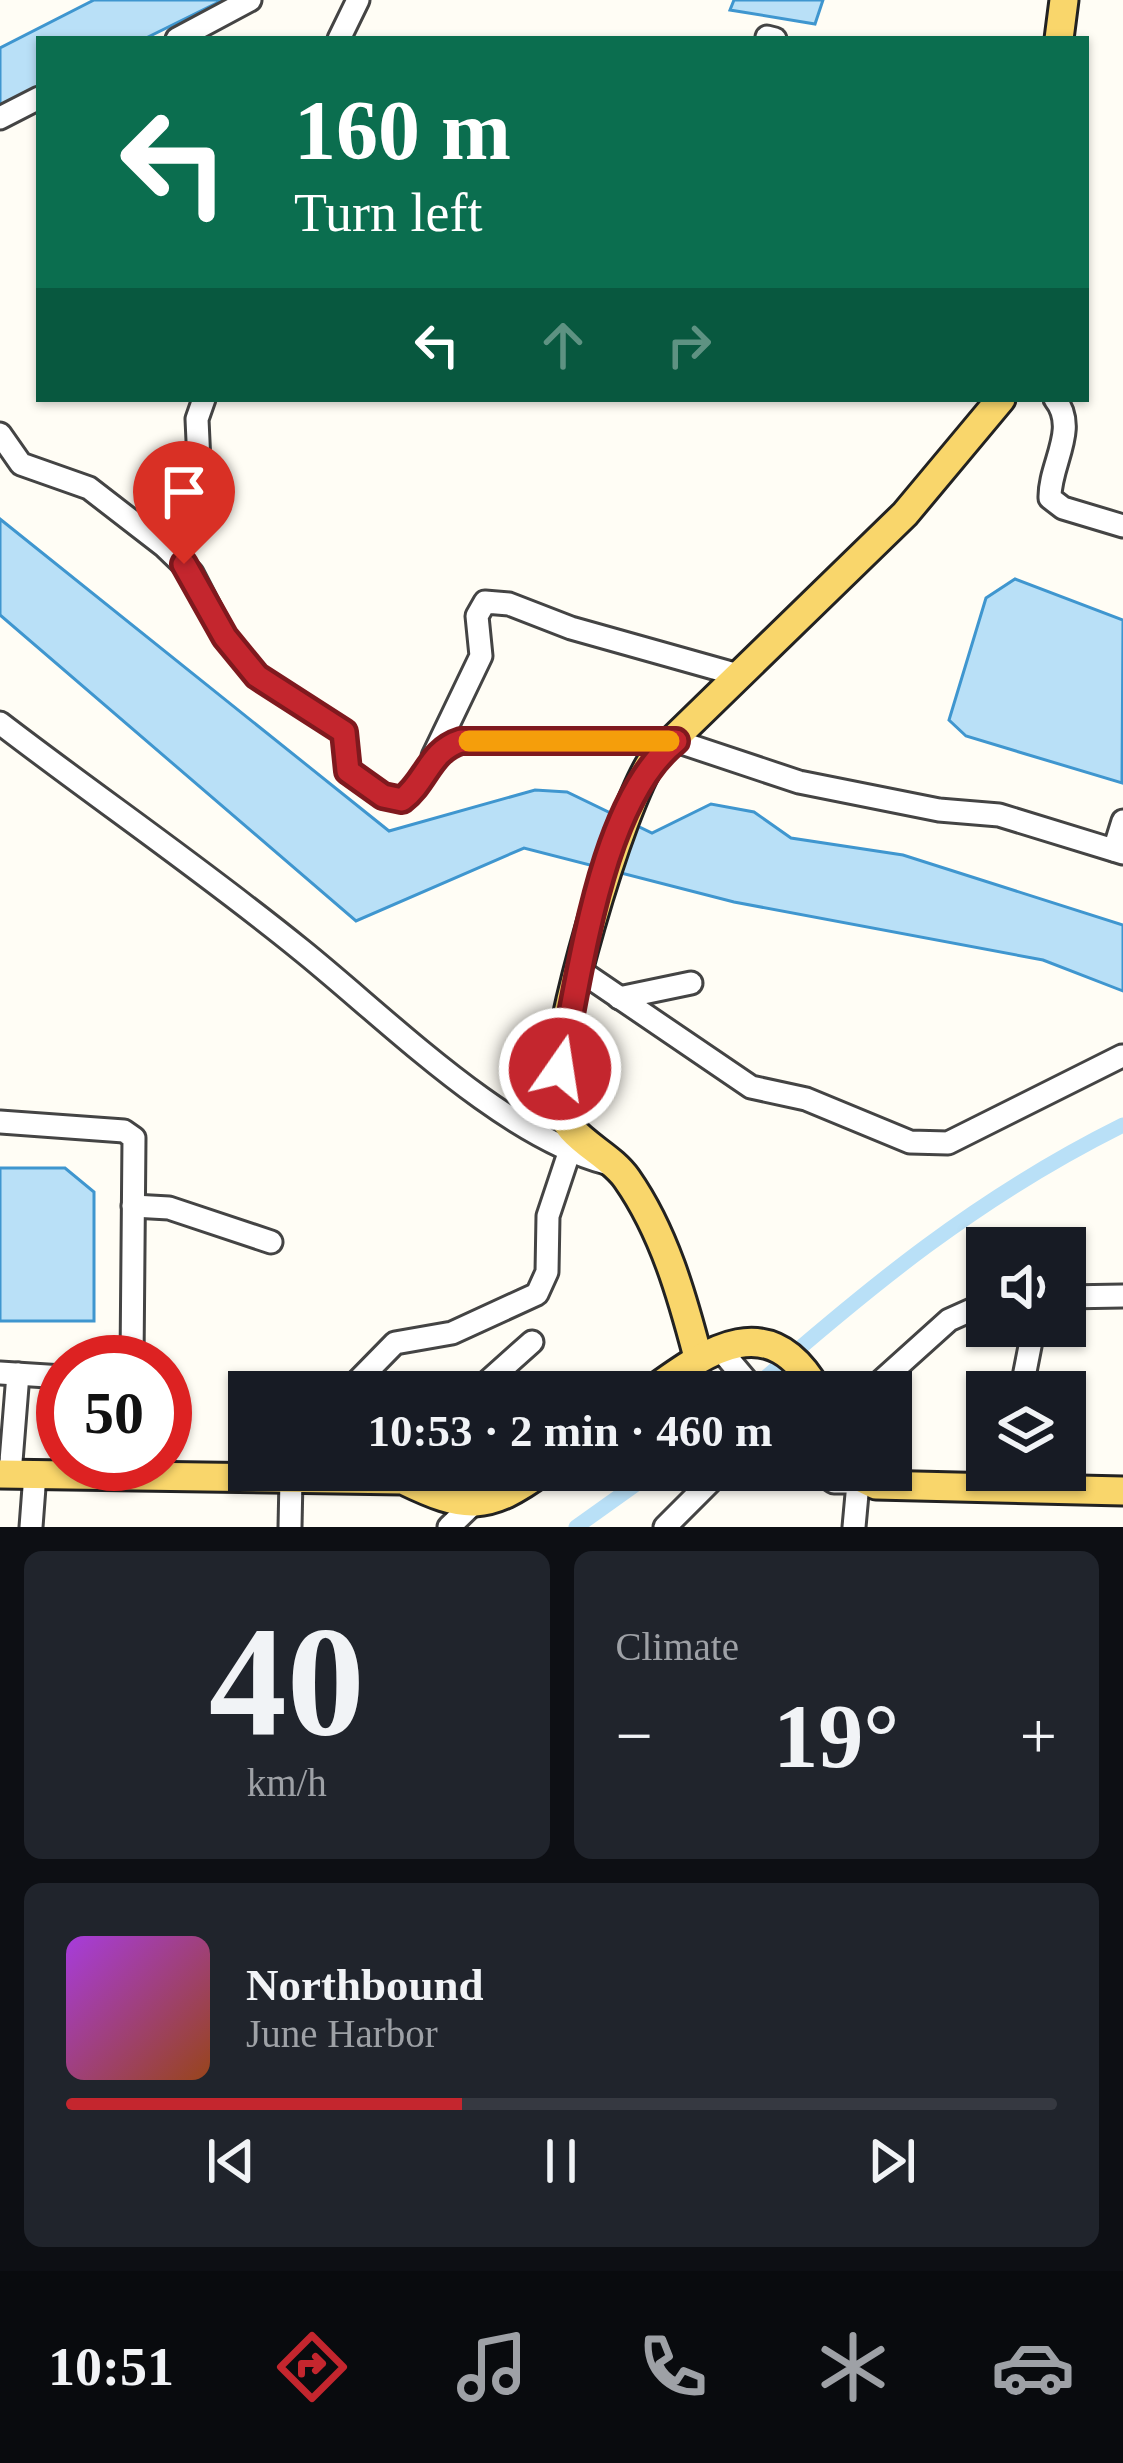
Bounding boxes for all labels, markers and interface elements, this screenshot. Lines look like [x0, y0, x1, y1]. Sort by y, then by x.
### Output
icon: left [96, 84, 252, 240]
text: 160 m [294, 84, 511, 177]
text: Turn left [294, 183, 483, 243]
icon: left [404, 312, 470, 378]
icon: ahead [530, 312, 596, 378]
icon: right [656, 312, 722, 378]
pin [133, 441, 235, 564]
icon: arrive [151, 459, 217, 525]
position arrow [497, 1006, 623, 1132]
map controls [966, 1227, 1086, 1491]
button: sound [966, 1227, 1086, 1347]
speed limit sign: 50 [36, 1335, 192, 1491]
button: layers [966, 1371, 1086, 1491]
text: 10:53 · 2 min · 460 m [368, 1406, 773, 1456]
text: 40 [209, 1595, 365, 1768]
text: Climate [616, 1625, 739, 1668]
text: 19° [773, 1687, 899, 1786]
text: − [616, 1699, 653, 1772]
text: + [1020, 1699, 1057, 1772]
text: km/h [247, 1761, 327, 1804]
text: Northbound [246, 1960, 484, 2010]
text: June Harbor [246, 2012, 438, 2055]
icon: previous [198, 2128, 264, 2194]
icon: pause [528, 2128, 594, 2194]
icon: next [859, 2128, 925, 2194]
icon: directions [270, 2325, 354, 2409]
icon: music [450, 2325, 534, 2409]
icon: phone [631, 2325, 715, 2409]
icon: climate [811, 2325, 895, 2409]
icon: car [991, 2325, 1075, 2409]
text: 10:51 [48, 2337, 174, 2397]

